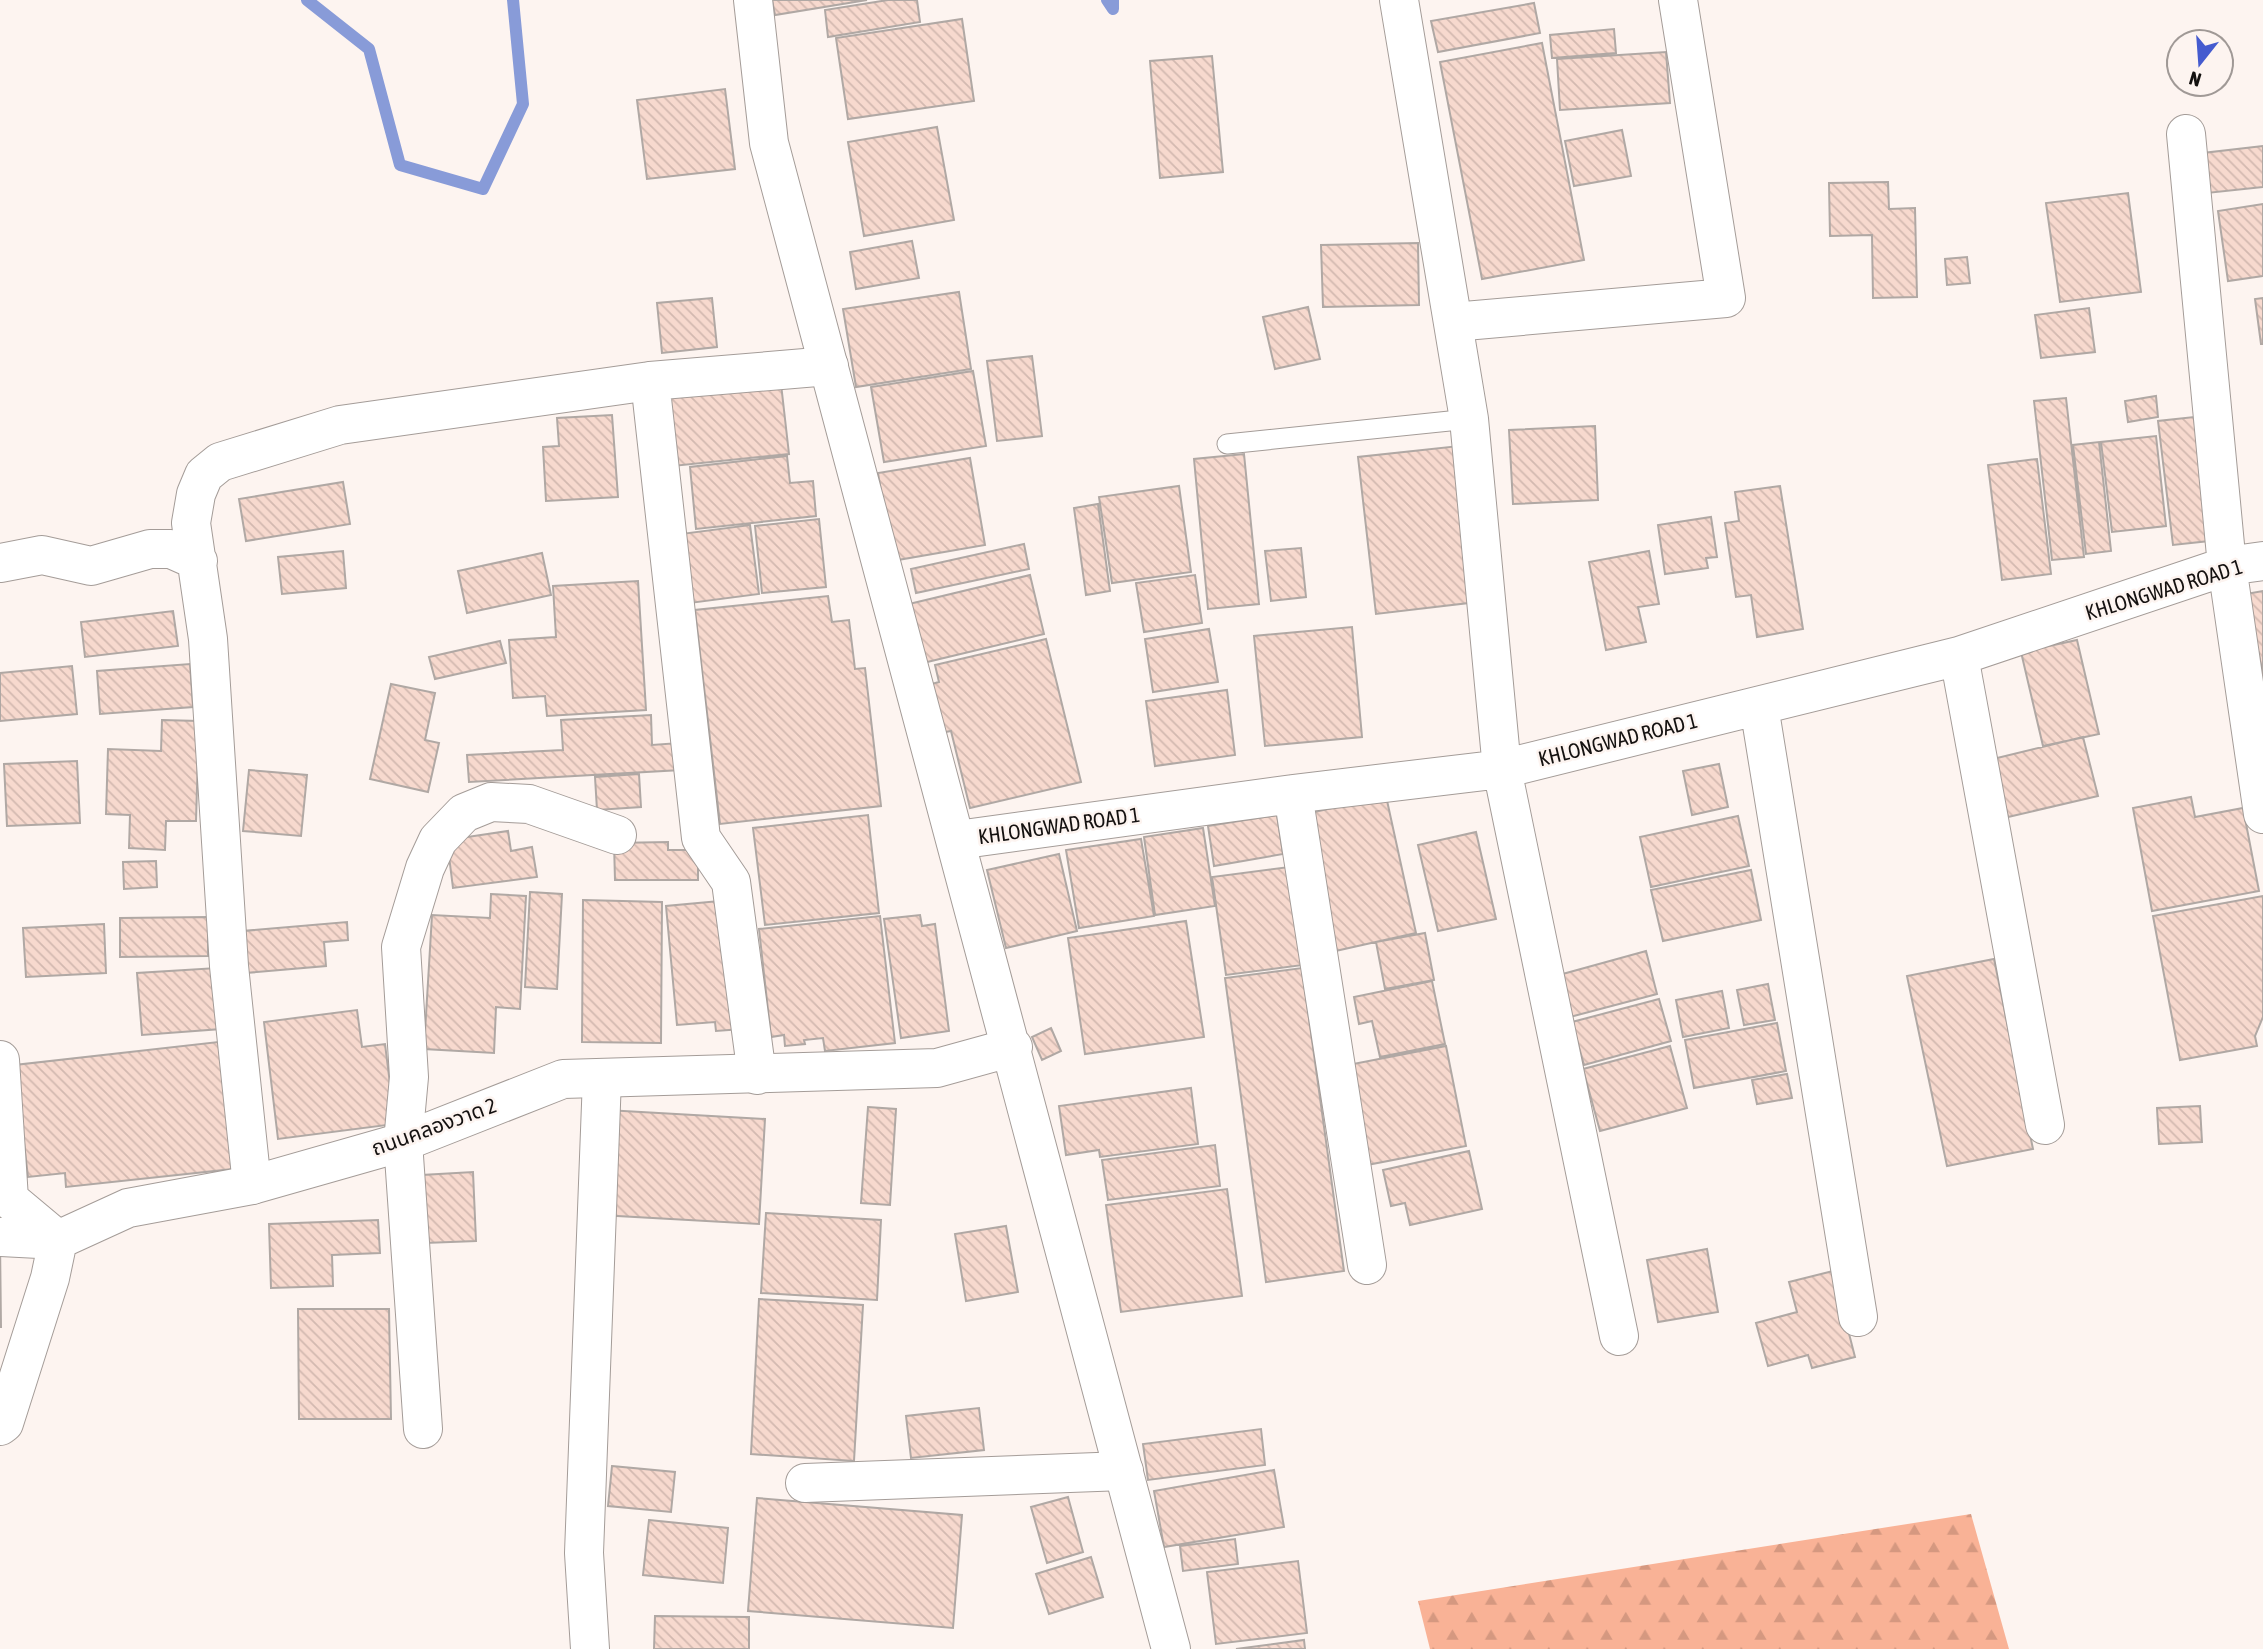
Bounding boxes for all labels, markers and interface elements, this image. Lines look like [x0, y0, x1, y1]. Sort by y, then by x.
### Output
north arrow [2165, 28, 2235, 98]
text: N [2186, 67, 2204, 91]
street label: KHLONGWAD ROAD 1 [2082, 554, 2245, 624]
street label: KHLONGWAD ROAD 1 [1536, 708, 1700, 770]
street label: KHLONGWAD ROAD 1 [976, 802, 1141, 848]
street label: ถนนคลองวาด 2 [368, 1092, 499, 1160]

